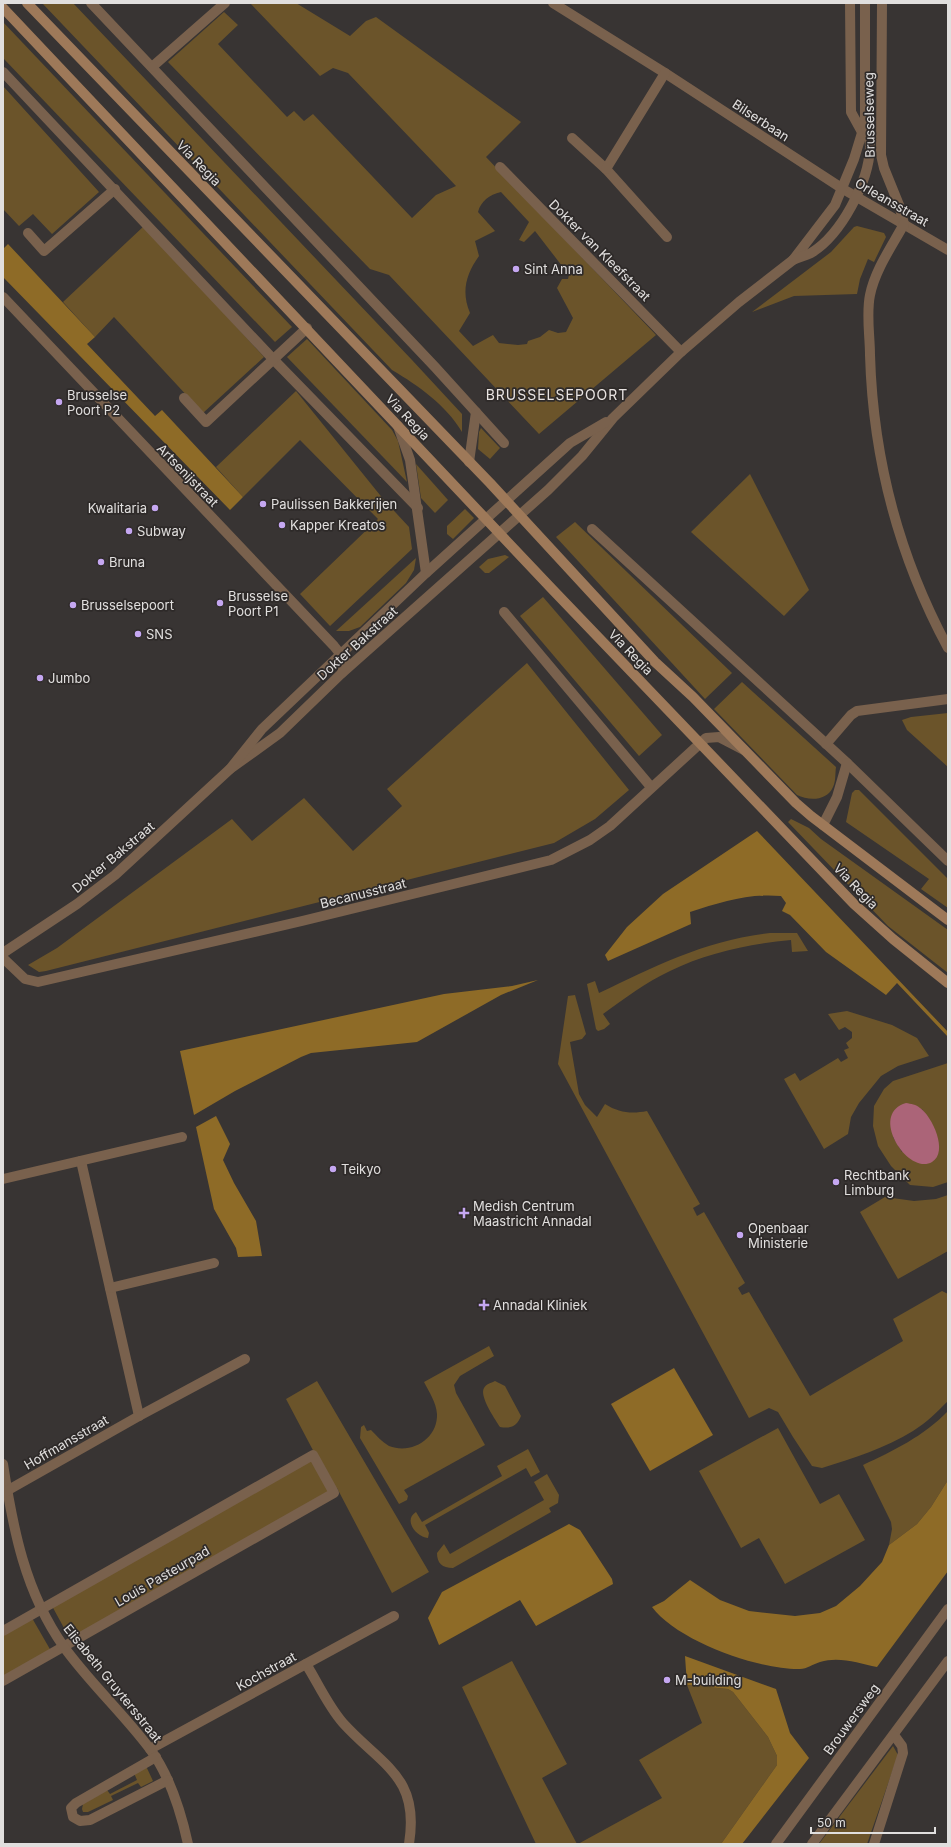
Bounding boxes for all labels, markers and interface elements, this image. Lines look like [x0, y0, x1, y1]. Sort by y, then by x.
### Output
street label: Brusselseweg [860, 72, 878, 158]
street label: Bilserbaan [730, 96, 792, 144]
street label: Via Regia [173, 137, 225, 189]
street label: Orleansstraat [852, 174, 932, 230]
street label: Dokter van Kleefstraat [546, 196, 654, 304]
place label: Sint Anna [524, 261, 583, 277]
marker: Sint Anna [511, 264, 521, 274]
district label: BRUSSELSEPOORT [486, 386, 628, 403]
place label: Brusselse Poort P2 [67, 387, 127, 418]
street label: Via Regia [383, 391, 433, 443]
marker: Brusselse Poort P2 [54, 397, 64, 407]
street label: Artsenijstraat [154, 440, 222, 510]
place label: Paulissen Bakkerijen [271, 496, 397, 512]
marker: Paulissen Bakkerijen [258, 499, 268, 509]
place label: Kwalitaria [88, 500, 147, 516]
marker: Kwalitaria [150, 503, 160, 513]
place label: Kapper Kreatos [290, 517, 385, 533]
marker: Kapper Kreatos [277, 520, 287, 530]
place label: Subway [137, 523, 186, 539]
marker: Subway [124, 526, 134, 536]
place label: Bruna [109, 554, 145, 570]
marker: Bruna [96, 557, 106, 567]
place label: Brusselse Poort P1 [228, 588, 288, 619]
place label: Brusselsepoort [81, 597, 174, 613]
marker: Brusselse Poort P1 [215, 598, 225, 608]
marker: Brusselsepoort [68, 600, 78, 610]
street label: Dokter Bakstraat [314, 603, 400, 683]
place label: SNS [146, 626, 172, 642]
street label: Via Regia [605, 626, 657, 678]
marker: SNS [133, 629, 143, 639]
place label: Jumbo [48, 670, 90, 686]
marker: Jumbo [35, 673, 45, 683]
street label: Dokter Bakstraat [69, 818, 157, 896]
street label: Via Regia [830, 860, 882, 912]
street label: Becanusstraat [318, 875, 408, 911]
place label: Teikyo [341, 1161, 381, 1177]
marker: Teikyo [328, 1164, 338, 1174]
place label: Rechtbank Limburg [844, 1167, 909, 1198]
marker: Rechtbank Limburg [831, 1177, 841, 1187]
place label: Medish Centrum Maastricht Annadal [473, 1198, 592, 1229]
marker: Medish Centrum Maastricht Annadal [458, 1207, 470, 1219]
place label: Openbaar Ministerie [748, 1220, 809, 1251]
marker: Openbaar Ministerie [735, 1230, 745, 1240]
place label: Annadal Kliniek [493, 1297, 587, 1313]
marker: Annadal Kliniek [478, 1299, 490, 1311]
street label: Hoffmansstraat [21, 1411, 111, 1473]
street label: Louis Pasteurpad [112, 1542, 212, 1610]
street label: Elisabeth Gruytersstraat [60, 1621, 166, 1745]
street label: Kochstraat [233, 1648, 299, 1694]
place label: M-building [675, 1672, 741, 1688]
marker: M-building [662, 1675, 672, 1685]
street label: Brouwersweg [820, 1680, 882, 1758]
scale bar [811, 1809, 935, 1835]
text: 50 m [817, 1815, 846, 1830]

